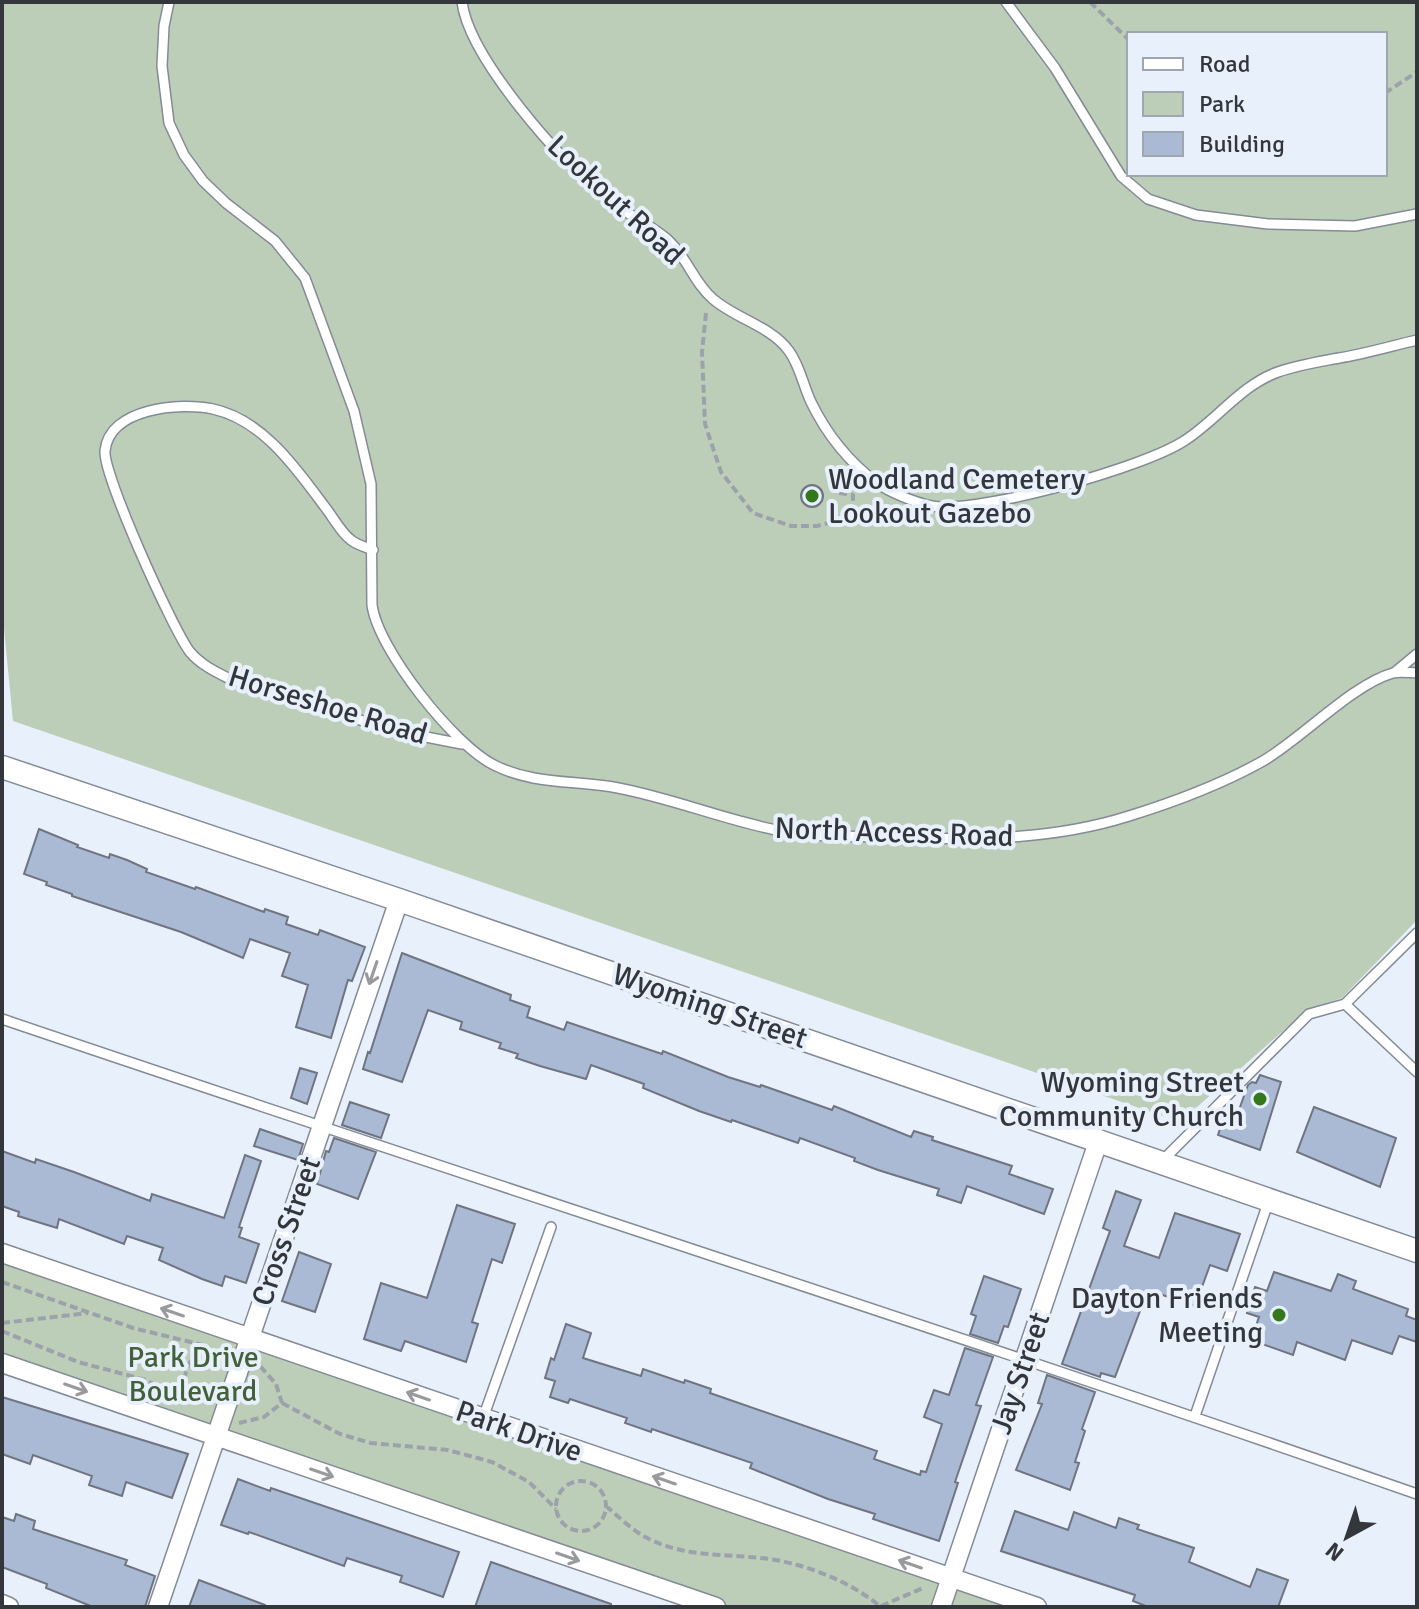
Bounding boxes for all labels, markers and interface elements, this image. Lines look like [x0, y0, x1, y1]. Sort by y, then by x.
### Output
legend [1127, 32, 1387, 176]
text: Road [1199, 49, 1250, 79]
text: Park [1199, 89, 1245, 119]
street label: Lookout Road [539, 128, 692, 273]
text: Building [1199, 129, 1285, 159]
place label: Woodland Cemetery Lookout Gazebo [828, 461, 1085, 532]
marker: Woodland Cemetery Lookout Gazebo [803, 487, 821, 505]
street label: Horseshoe Road [224, 658, 432, 753]
street label: North Access Road [774, 810, 1014, 855]
street label: Wyoming Street [608, 956, 812, 1057]
one-way arrow [364, 961, 379, 986]
place label: Wyoming Street Community Church [999, 1064, 1244, 1135]
marker: Wyoming Street Community Church [1251, 1090, 1269, 1108]
street label: Cross Street [244, 1152, 329, 1311]
place label: Dayton Friends Meeting [1071, 1280, 1263, 1351]
one-way arrow [160, 1304, 184, 1318]
marker: Dayton Friends Meeting [1270, 1306, 1288, 1324]
street label: Jay Street [982, 1307, 1059, 1439]
park label: Park Drive Boulevard [127, 1339, 259, 1410]
one-way arrow [63, 1382, 88, 1397]
one-way arrow [405, 1388, 430, 1403]
street label: Park Drive [451, 1393, 587, 1470]
one-way arrow [309, 1466, 334, 1481]
one-way arrow [651, 1471, 676, 1486]
north arrow [1307, 1497, 1387, 1577]
text: N [1320, 1537, 1349, 1567]
one-way arrow [555, 1550, 580, 1565]
one-way arrow [898, 1555, 923, 1570]

